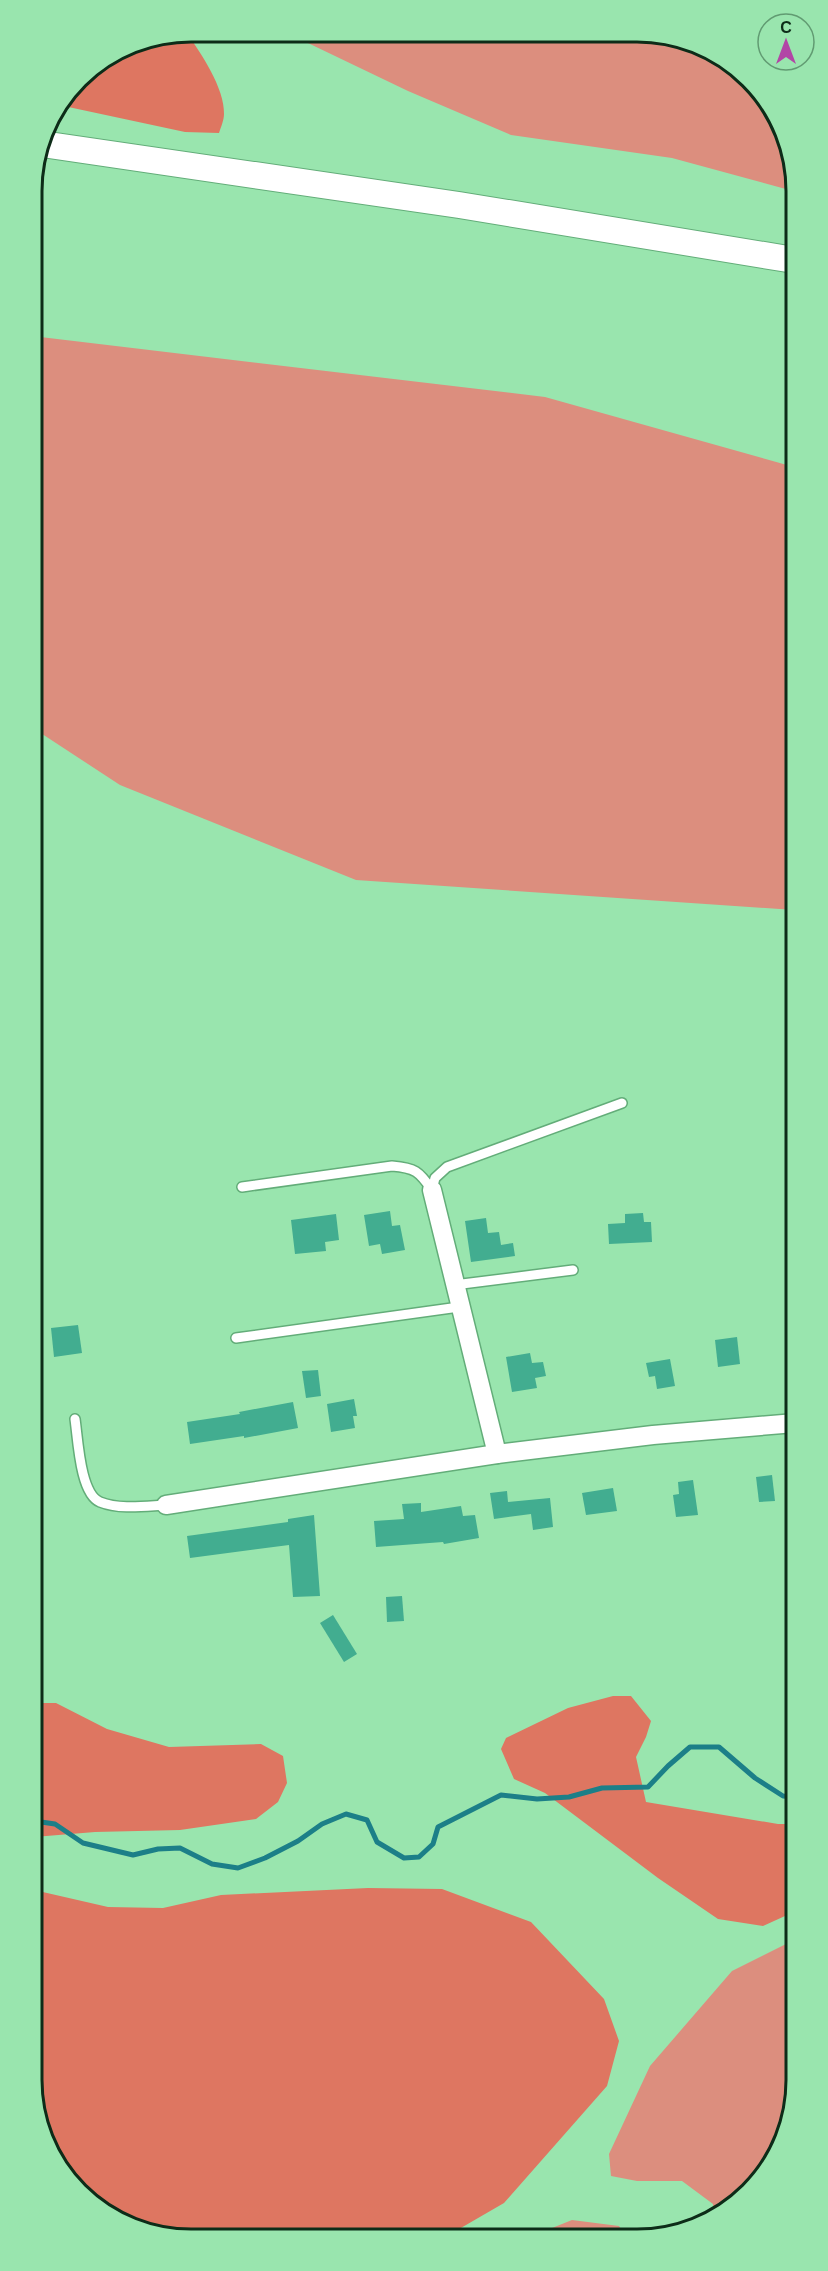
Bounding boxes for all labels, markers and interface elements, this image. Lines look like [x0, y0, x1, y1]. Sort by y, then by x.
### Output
north arrow [756, 12, 816, 72]
text: С [780, 19, 792, 36]

